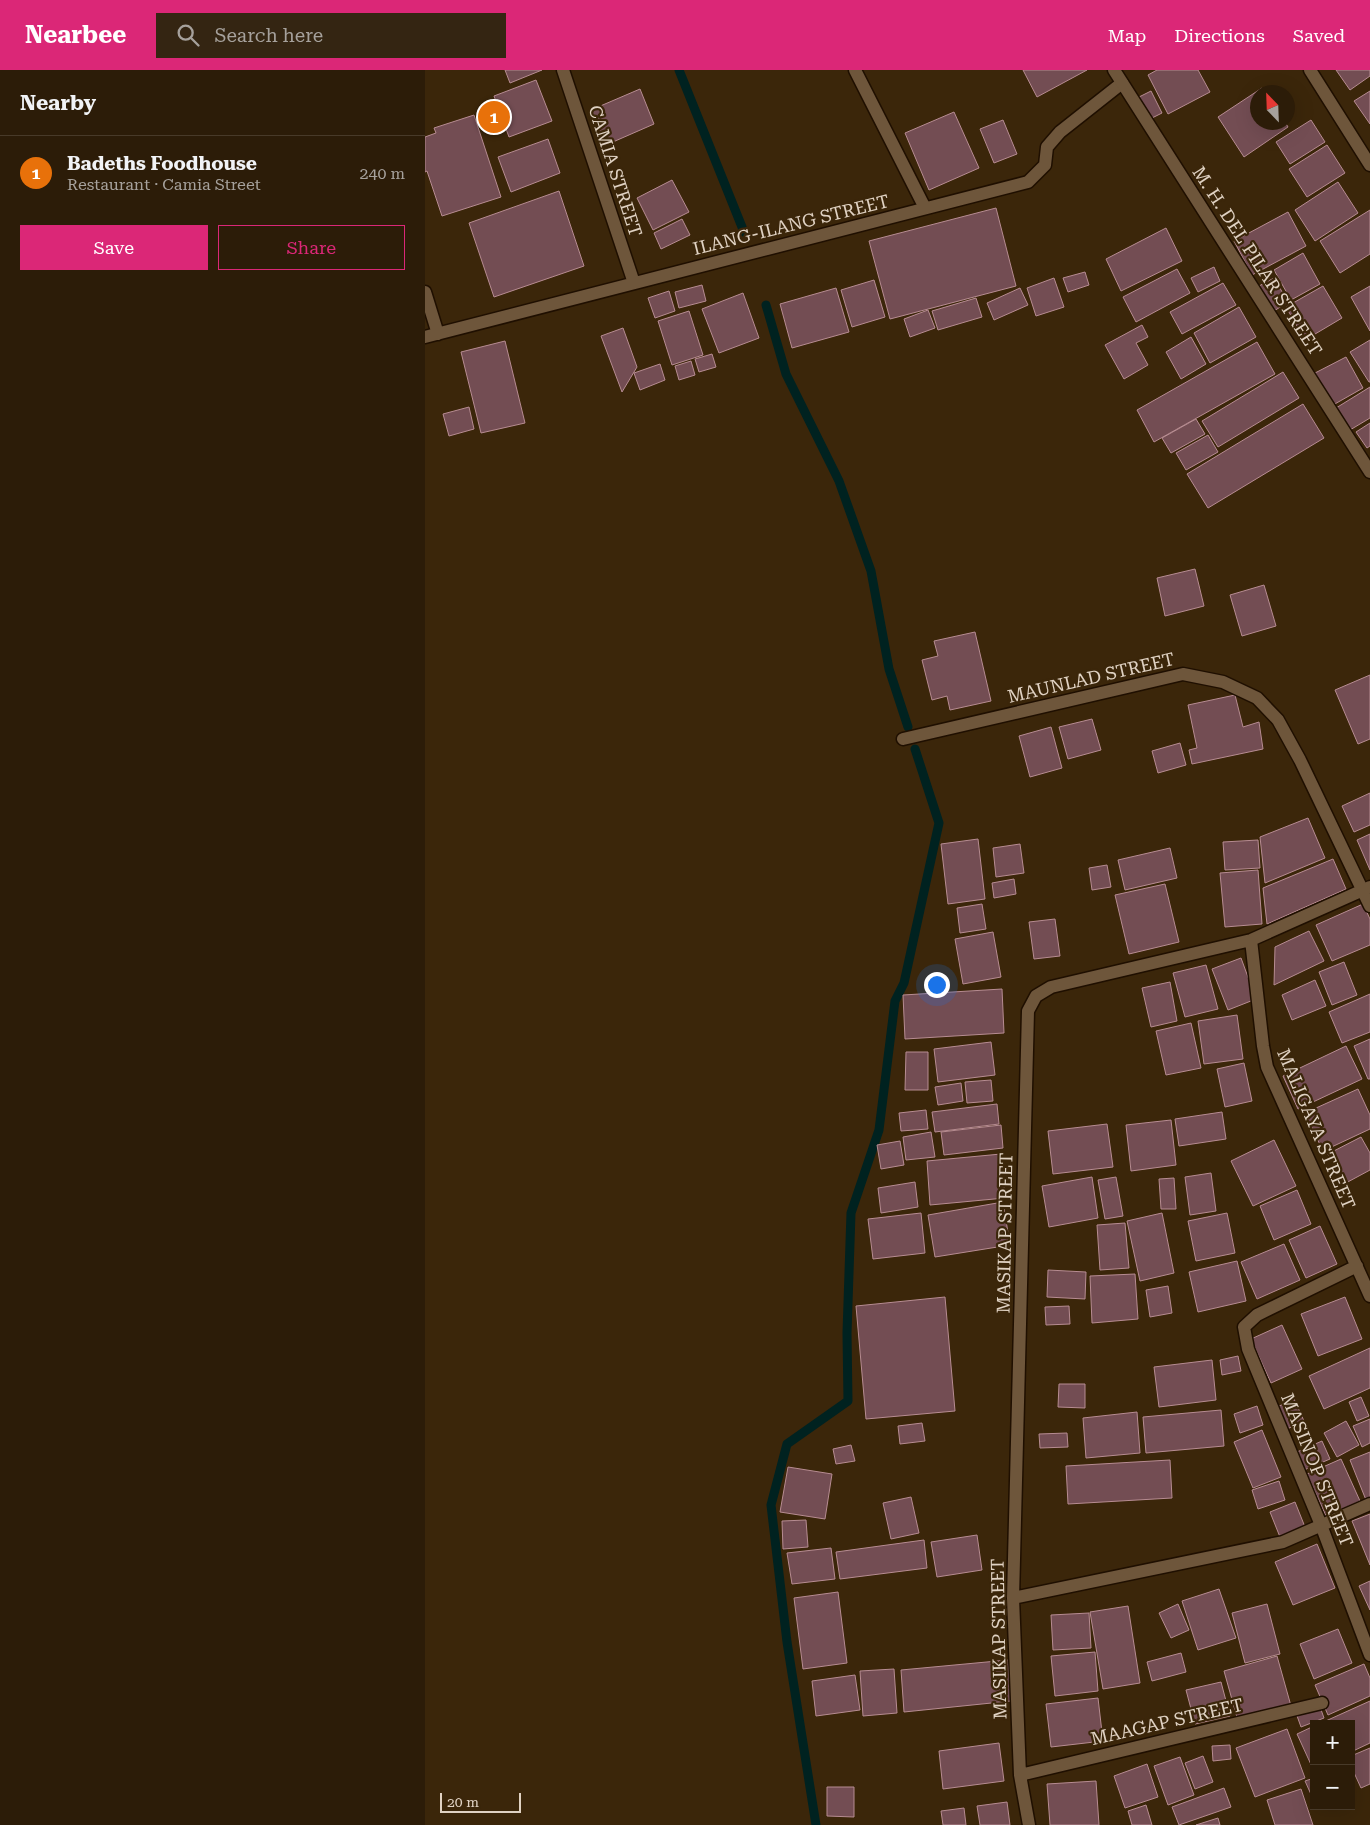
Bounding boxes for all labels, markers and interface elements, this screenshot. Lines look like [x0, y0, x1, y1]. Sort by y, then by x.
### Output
search box [156, 13, 506, 58]
text: Nearbee [25, 21, 126, 49]
icon: search [174, 21, 202, 49]
text: Search here [214, 24, 323, 47]
text: Map [1108, 25, 1146, 46]
text: Directions [1174, 25, 1265, 46]
text: Saved [1293, 25, 1345, 46]
north arrow [1250, 85, 1295, 130]
text: Nearby [20, 91, 96, 115]
pin: 1 [478, 98, 510, 136]
street label: CAMIA STREET [584, 102, 647, 239]
text: Badeths Foodhouse [67, 152, 257, 175]
street label: M. H. DEL PILAR STREET [1188, 162, 1326, 359]
text: 1 [32, 164, 40, 183]
text: 240 m [359, 164, 405, 183]
text: Restaurant · Camia Street [67, 175, 261, 194]
street label: ILANG-ILANG STREET [691, 190, 891, 259]
button: Save [20, 225, 208, 270]
button: Share [218, 225, 405, 270]
street label: MAUNLAD STREET [1005, 648, 1176, 707]
your location [924, 972, 950, 998]
street label: MALIGAYA STREET [1273, 1045, 1360, 1212]
street label: MASIKAP STREET [993, 1152, 1016, 1314]
street label: MASINOP STREET [1277, 1390, 1358, 1549]
street label: MASIKAP STREET [987, 1558, 1010, 1720]
street label: MAAGAP STREET [1089, 1694, 1245, 1749]
map controls [1310, 1720, 1355, 1810]
button: + [1310, 1720, 1355, 1765]
button: − [1310, 1765, 1355, 1810]
scale bar [440, 1790, 521, 1813]
text: 20 m [447, 1794, 479, 1810]

